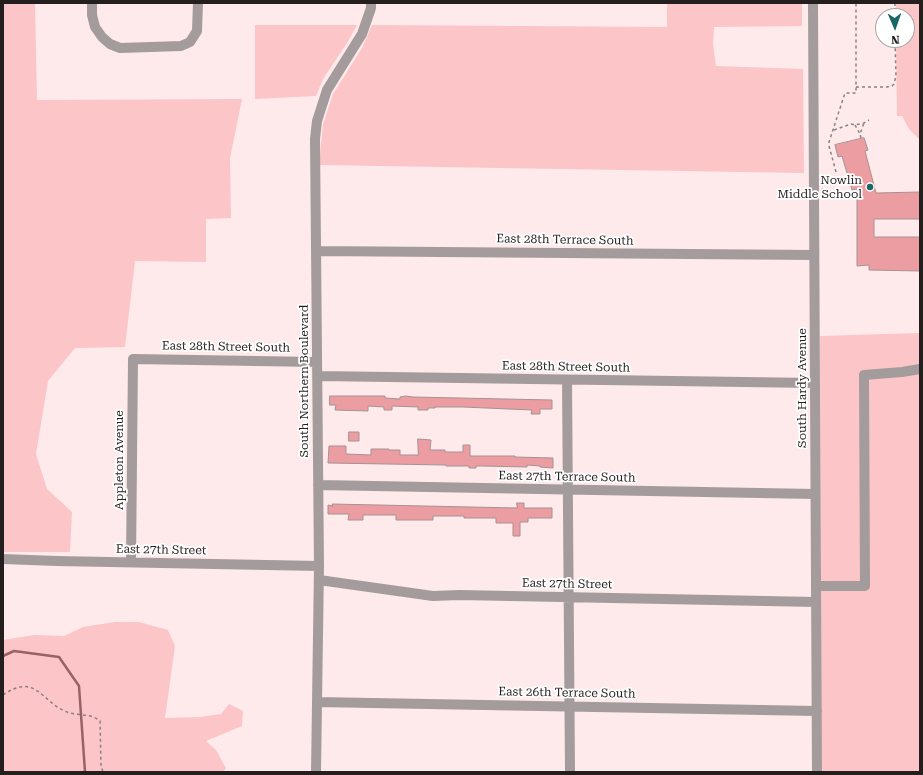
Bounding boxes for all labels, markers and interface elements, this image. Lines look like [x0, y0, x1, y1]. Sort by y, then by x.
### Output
north arrow [875, 8, 915, 48]
text: N [891, 33, 900, 46]
place label: Nowlin Middle School [777, 173, 862, 201]
marker: Nowlin Middle School [865, 182, 875, 192]
street label: East 28th Terrace South [496, 232, 634, 248]
street label: South Northern Boulevard [297, 304, 311, 458]
street label: South Hardy Avenue [795, 328, 809, 448]
street label: East 28th Street South [162, 339, 290, 355]
street label: East 28th Street South [502, 359, 630, 375]
street label: Appleton Avenue [112, 410, 126, 510]
street label: East 27th Terrace South [498, 469, 636, 485]
street label: East 27th Street [116, 542, 206, 558]
street label: East 27th Street [522, 576, 612, 592]
street label: East 26th Terrace South [498, 685, 636, 701]

